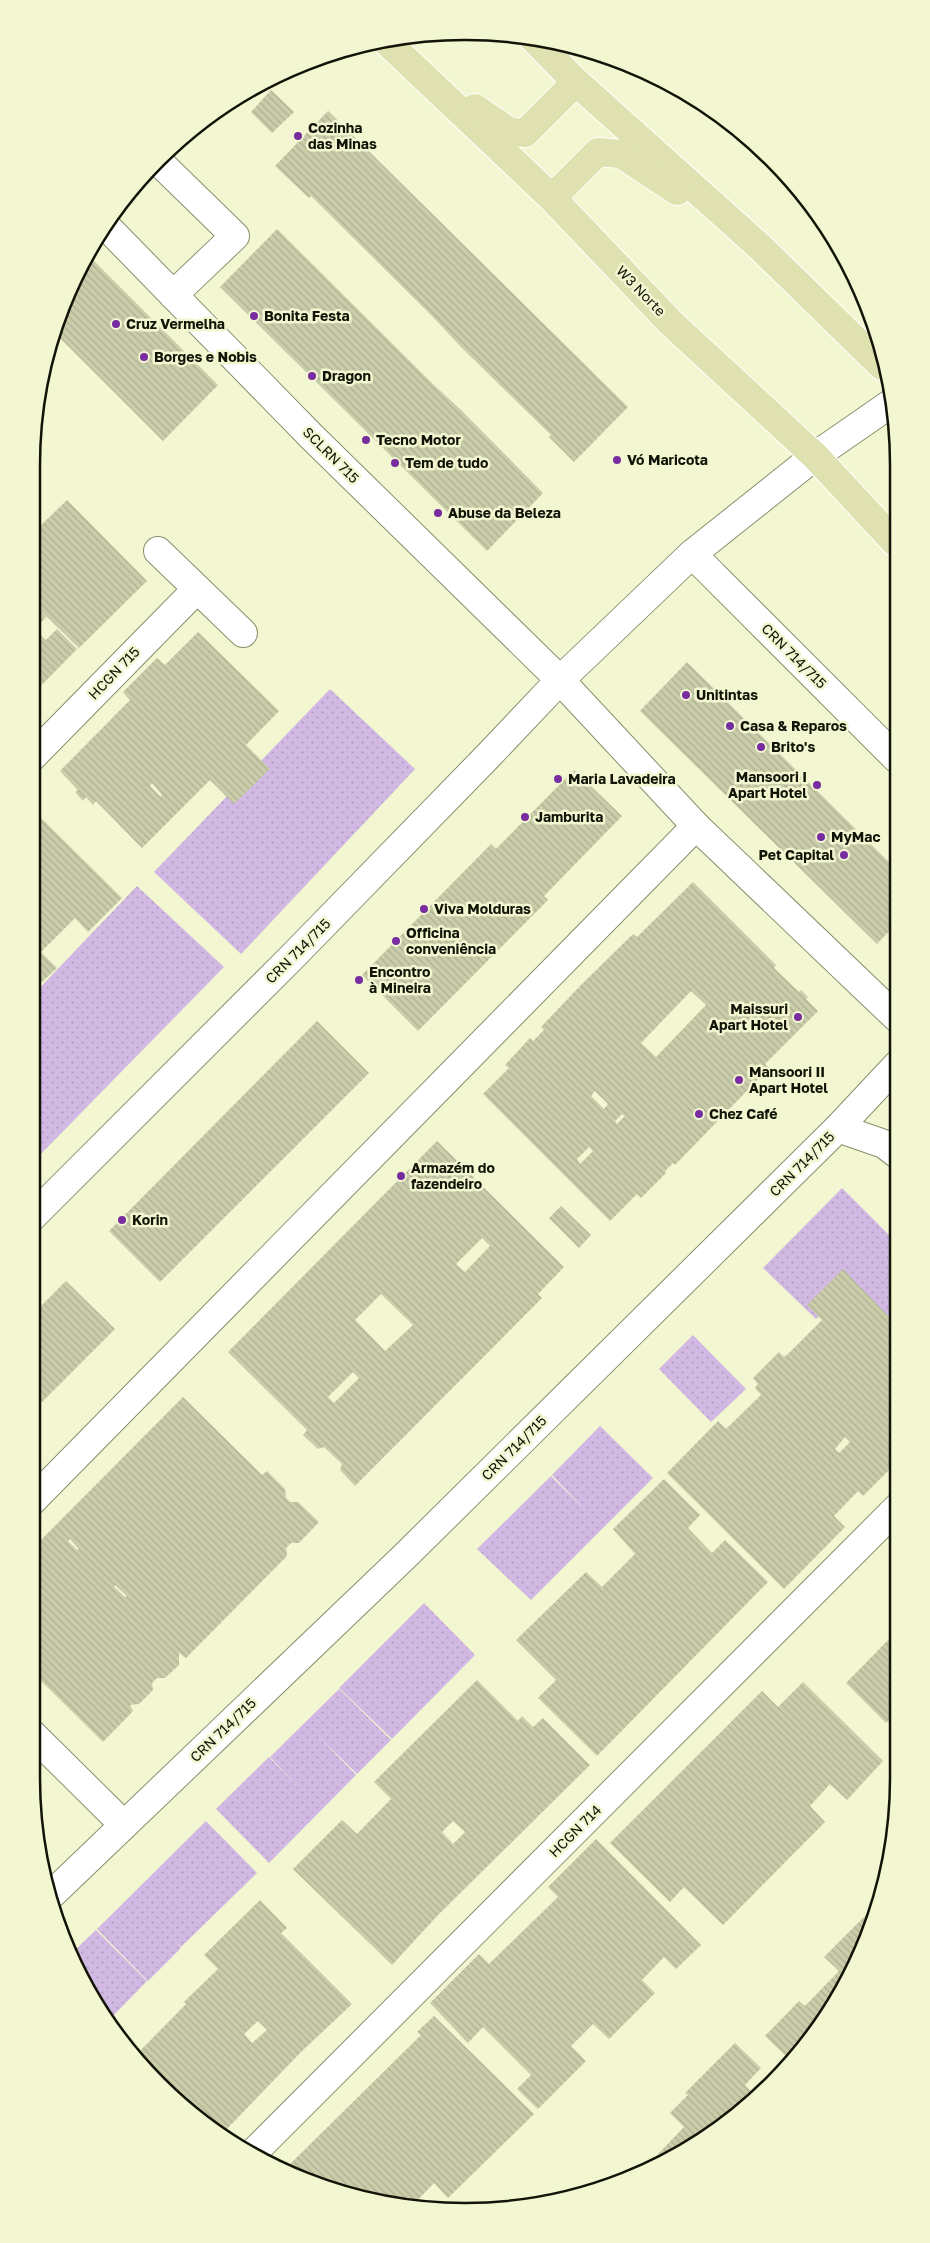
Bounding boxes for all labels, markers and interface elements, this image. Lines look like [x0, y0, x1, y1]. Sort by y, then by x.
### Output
place label: Cozinha das Minas [308, 119, 377, 152]
marker: Cozinha das Minas [292, 130, 304, 142]
street label: W3 Norte [613, 262, 670, 319]
place label: Bonita Festa [264, 307, 350, 324]
marker: Bonita Festa [248, 310, 260, 322]
place label: Cruz Vermelha [126, 315, 225, 332]
marker: Cruz Vermelha [110, 318, 122, 330]
place label: Borges e Nobis [154, 348, 257, 365]
marker: Borges e Nobis [138, 351, 150, 363]
place label: Dragon [322, 367, 371, 384]
marker: Dragon [306, 370, 318, 382]
street label: SCLRN 715 [300, 423, 363, 486]
place label: Tecno Motor [376, 431, 461, 448]
marker: Tecno Motor [360, 434, 372, 446]
place label: Vó Maricota [627, 451, 708, 468]
place label: Tem de tudo [405, 454, 488, 471]
marker: Vó Maricota [611, 454, 623, 466]
marker: Tem de tudo [389, 457, 401, 469]
place label: Abuse da Beleza [448, 504, 561, 521]
marker: Abuse da Beleza [432, 507, 444, 519]
street label: CRN 714/715 [758, 620, 830, 692]
street label: HCGN 715 [84, 643, 143, 702]
place label: Unitintas [696, 686, 758, 703]
marker: Unitintas [680, 689, 692, 701]
place label: Casa & Reparos [740, 717, 847, 734]
marker: Casa & Reparos [724, 720, 736, 732]
place label: Brito's [771, 738, 815, 755]
marker: Brito's [755, 741, 767, 753]
place label: Mansoori I Apart Hotel [728, 768, 807, 801]
place label: Maria Lavadeira [568, 770, 676, 787]
marker: Maria Lavadeira [552, 773, 564, 785]
marker: Mansoori I Apart Hotel [811, 779, 823, 791]
place label: Jamburita [535, 808, 603, 825]
marker: Jamburita [519, 811, 531, 823]
place label: MyMac [831, 828, 881, 845]
marker: MyMac [815, 831, 827, 843]
place label: Pet Capital [759, 846, 834, 863]
marker: Pet Capital [838, 849, 850, 861]
place label: Viva Molduras [434, 900, 531, 917]
marker: Viva Molduras [418, 903, 430, 915]
street label: CRN 714/715 [262, 915, 334, 987]
place label: Officina conveniência [406, 924, 496, 957]
marker: Officina conveniência [390, 935, 402, 947]
place label: Encontro à Mineira [369, 963, 431, 996]
marker: Encontro à Mineira [353, 974, 365, 986]
place label: Maissuri Apart Hotel [709, 1000, 788, 1033]
marker: Maissuri Apart Hotel [792, 1011, 804, 1023]
place label: Mansoori II Apart Hotel [749, 1063, 828, 1096]
marker: Mansoori II Apart Hotel [733, 1074, 745, 1086]
place label: Chez Café [709, 1105, 778, 1122]
marker: Chez Café [693, 1108, 705, 1120]
street label: CRN 714/715 [766, 1128, 838, 1200]
place label: Armazém do fazendeiro [411, 1159, 495, 1192]
marker: Armazém do fazendeiro [395, 1170, 407, 1182]
place label: Korin [132, 1211, 168, 1228]
marker: Korin [116, 1214, 128, 1226]
street label: CRN 714/715 [478, 1412, 550, 1484]
street label: CRN 714/715 [186, 1694, 259, 1765]
street label: HCGN 714 [545, 1801, 604, 1860]

